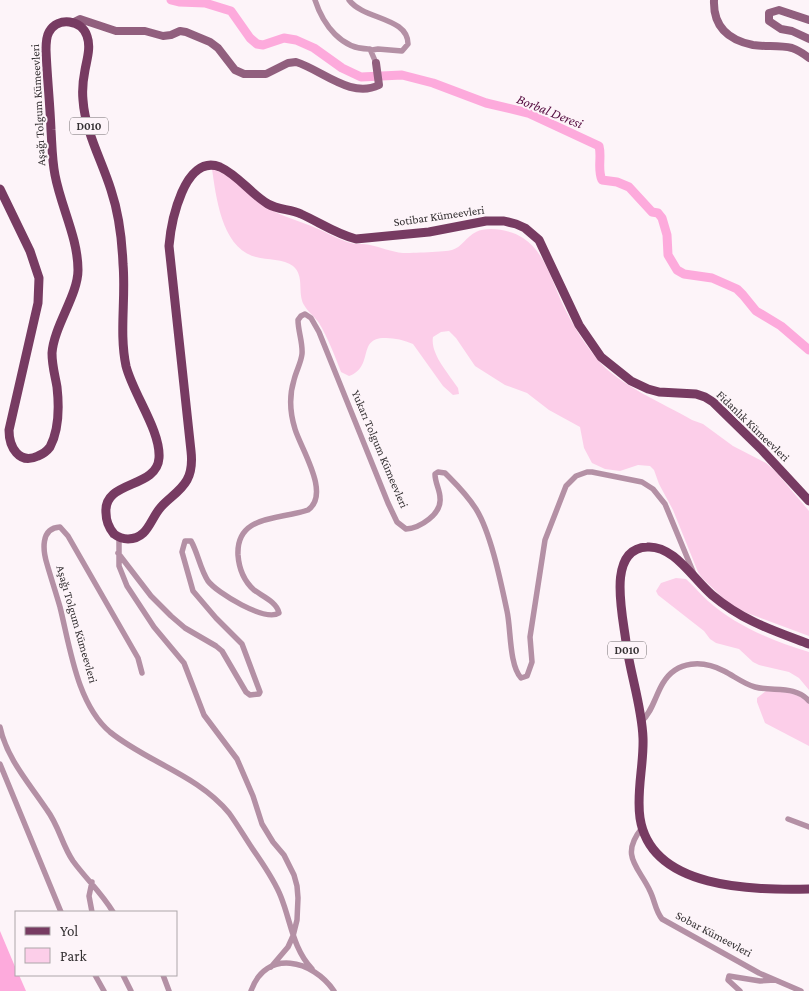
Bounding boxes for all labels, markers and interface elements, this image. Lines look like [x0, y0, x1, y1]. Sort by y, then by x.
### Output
street label: Aşağı Tolgum Kümeevleri [28, 44, 48, 166]
water label: Borbal Deresi [515, 90, 586, 132]
road number: D010 [70, 118, 108, 134]
street label: Sotibar Kümeevleri [393, 203, 485, 229]
street label: Yukarı Tolgum Kümeevleri [349, 388, 411, 510]
street label: Fidanlık Kümeevleri [714, 388, 792, 464]
street label: Aşağı Tolgum Kümeevleri [53, 563, 101, 685]
road number: D010 [608, 642, 646, 658]
street label: Sobar Kümeevleri [673, 908, 755, 960]
legend [15, 911, 178, 976]
text: Yol [60, 923, 78, 939]
text: Park [60, 948, 87, 964]

